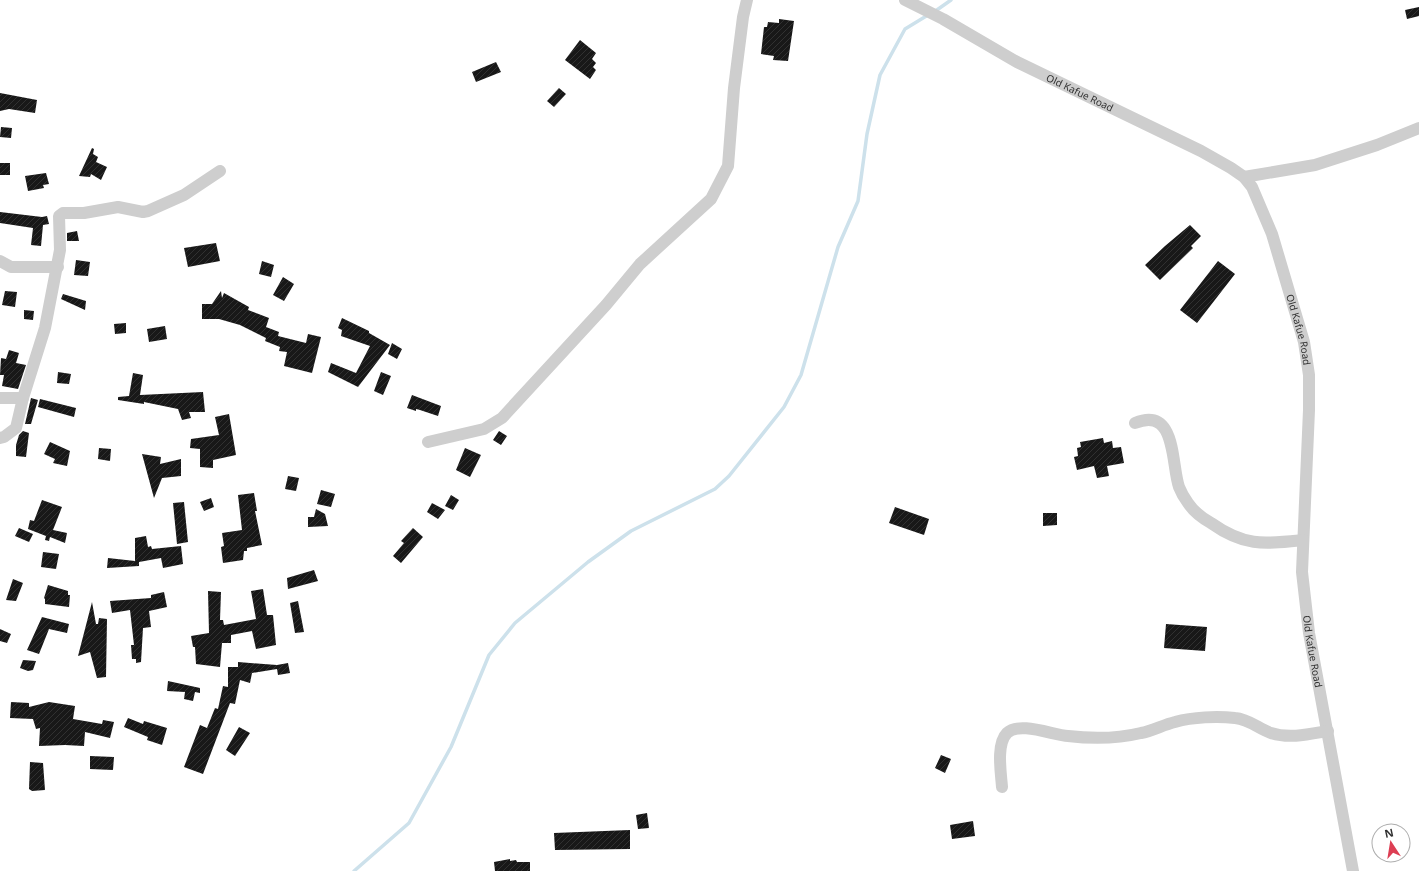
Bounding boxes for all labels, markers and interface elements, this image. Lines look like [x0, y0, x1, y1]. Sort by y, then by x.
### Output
street label: Old Kafue Road [1044, 70, 1116, 115]
street label: Old Kafue Road [1283, 292, 1314, 366]
street label: Old Kafue Road [1300, 615, 1326, 689]
north arrow [1371, 823, 1411, 863]
text: N [1383, 824, 1395, 841]

